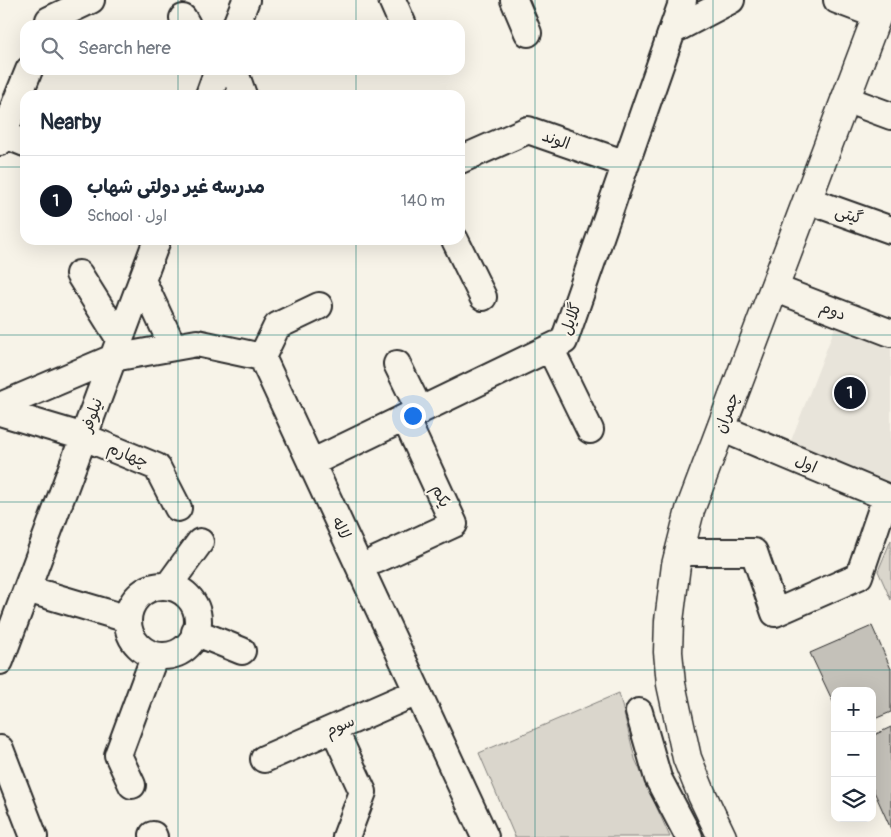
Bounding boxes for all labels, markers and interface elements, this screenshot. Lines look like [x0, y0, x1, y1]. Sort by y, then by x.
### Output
search box [20, 20, 465, 75]
icon: search [38, 34, 66, 62]
text: Search here [78, 36, 171, 60]
text: Nearby [40, 109, 101, 136]
street label: الوند [539, 126, 573, 154]
text: مدرسه غیر دولتی شهاب [87, 175, 265, 199]
text: 1 [53, 191, 59, 211]
text: 140 m [401, 191, 445, 211]
street label: گیتی [833, 201, 865, 229]
text: School · اول [87, 206, 167, 226]
street label: دوم [817, 297, 849, 327]
street label: گلایل [556, 300, 586, 338]
pin: 1 [834, 374, 866, 412]
street label: چمران [710, 390, 744, 436]
street label: نیلوفر [76, 395, 107, 437]
your location [400, 403, 426, 429]
street label: چهارم [104, 438, 151, 474]
street label: اول [792, 450, 820, 478]
street label: یکم [425, 482, 455, 511]
street label: لاله [327, 514, 355, 542]
map controls [831, 687, 876, 822]
button: + [831, 687, 876, 732]
street label: سوم [322, 711, 359, 743]
button: − [831, 732, 876, 777]
button: layers [831, 777, 876, 822]

